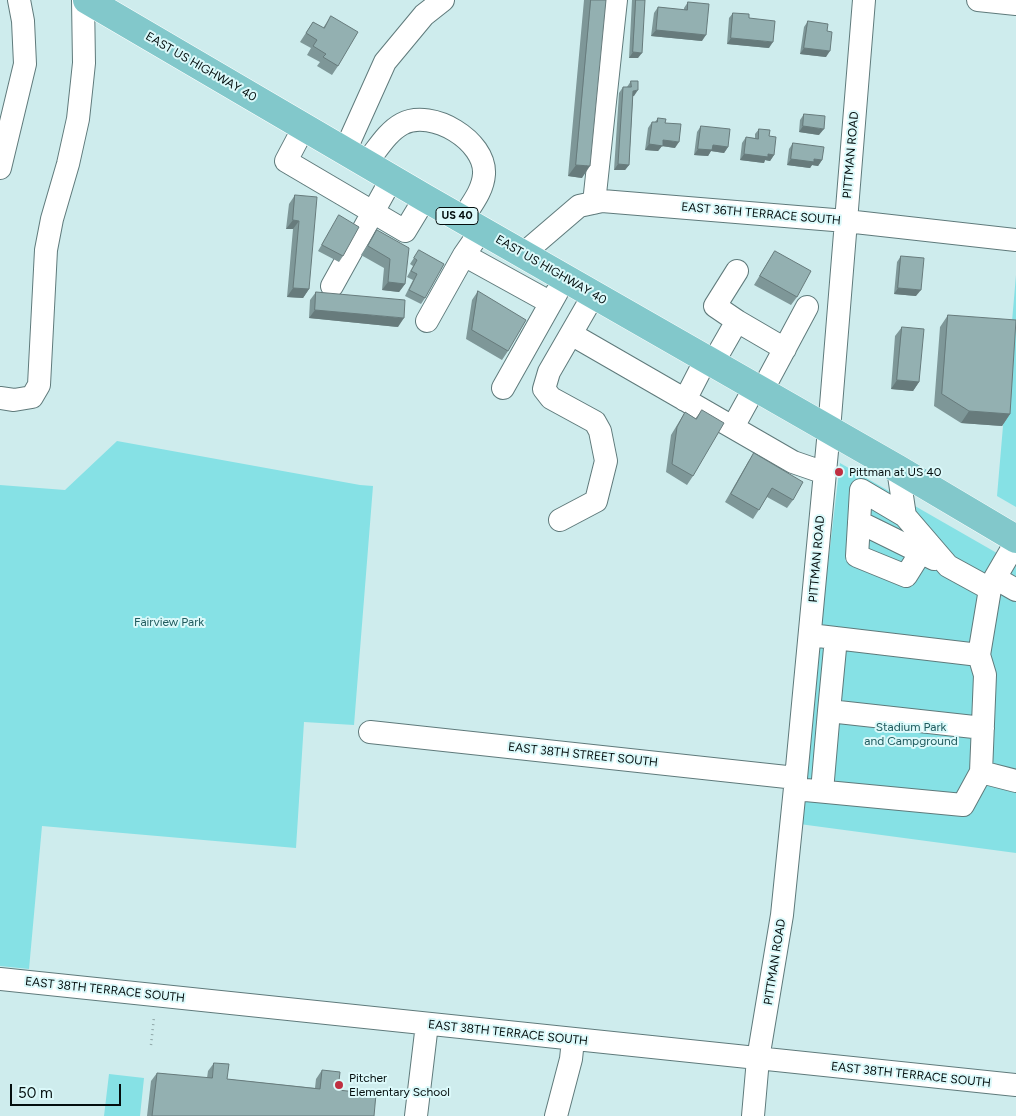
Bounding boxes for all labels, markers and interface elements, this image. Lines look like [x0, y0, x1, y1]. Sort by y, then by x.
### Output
street label: EAST US HIGHWAY 40 [143, 29, 259, 105]
street label: PITTMAN ROAD [840, 111, 862, 199]
street label: EAST 36TH TERRACE SOUTH [681, 200, 841, 228]
road number: US 40 [436, 208, 478, 225]
street label: EAST US HIGHWAY 40 [493, 232, 609, 308]
place label: Pittman at US 40 [849, 465, 941, 479]
marker: Pittman at US 40 [833, 466, 845, 478]
street label: PITTMAN ROAD [806, 515, 828, 603]
park label: Fairview Park [134, 615, 204, 629]
park label: Stadium Park and Campground [864, 720, 958, 748]
street label: EAST 38TH STREET SOUTH [507, 740, 659, 770]
street label: PITTMAN ROAD [761, 918, 789, 1006]
street label: EAST 38TH TERRACE SOUTH [24, 974, 186, 1006]
street label: EAST 38TH TERRACE SOUTH [427, 1017, 589, 1049]
street label: EAST 38TH TERRACE SOUTH [830, 1059, 992, 1091]
place label: Pitcher Elementary School [349, 1071, 450, 1099]
scale bar [12, 1074, 124, 1106]
marker: Pitcher Elementary School [333, 1079, 345, 1091]
text: 50 m [18, 1084, 53, 1102]

